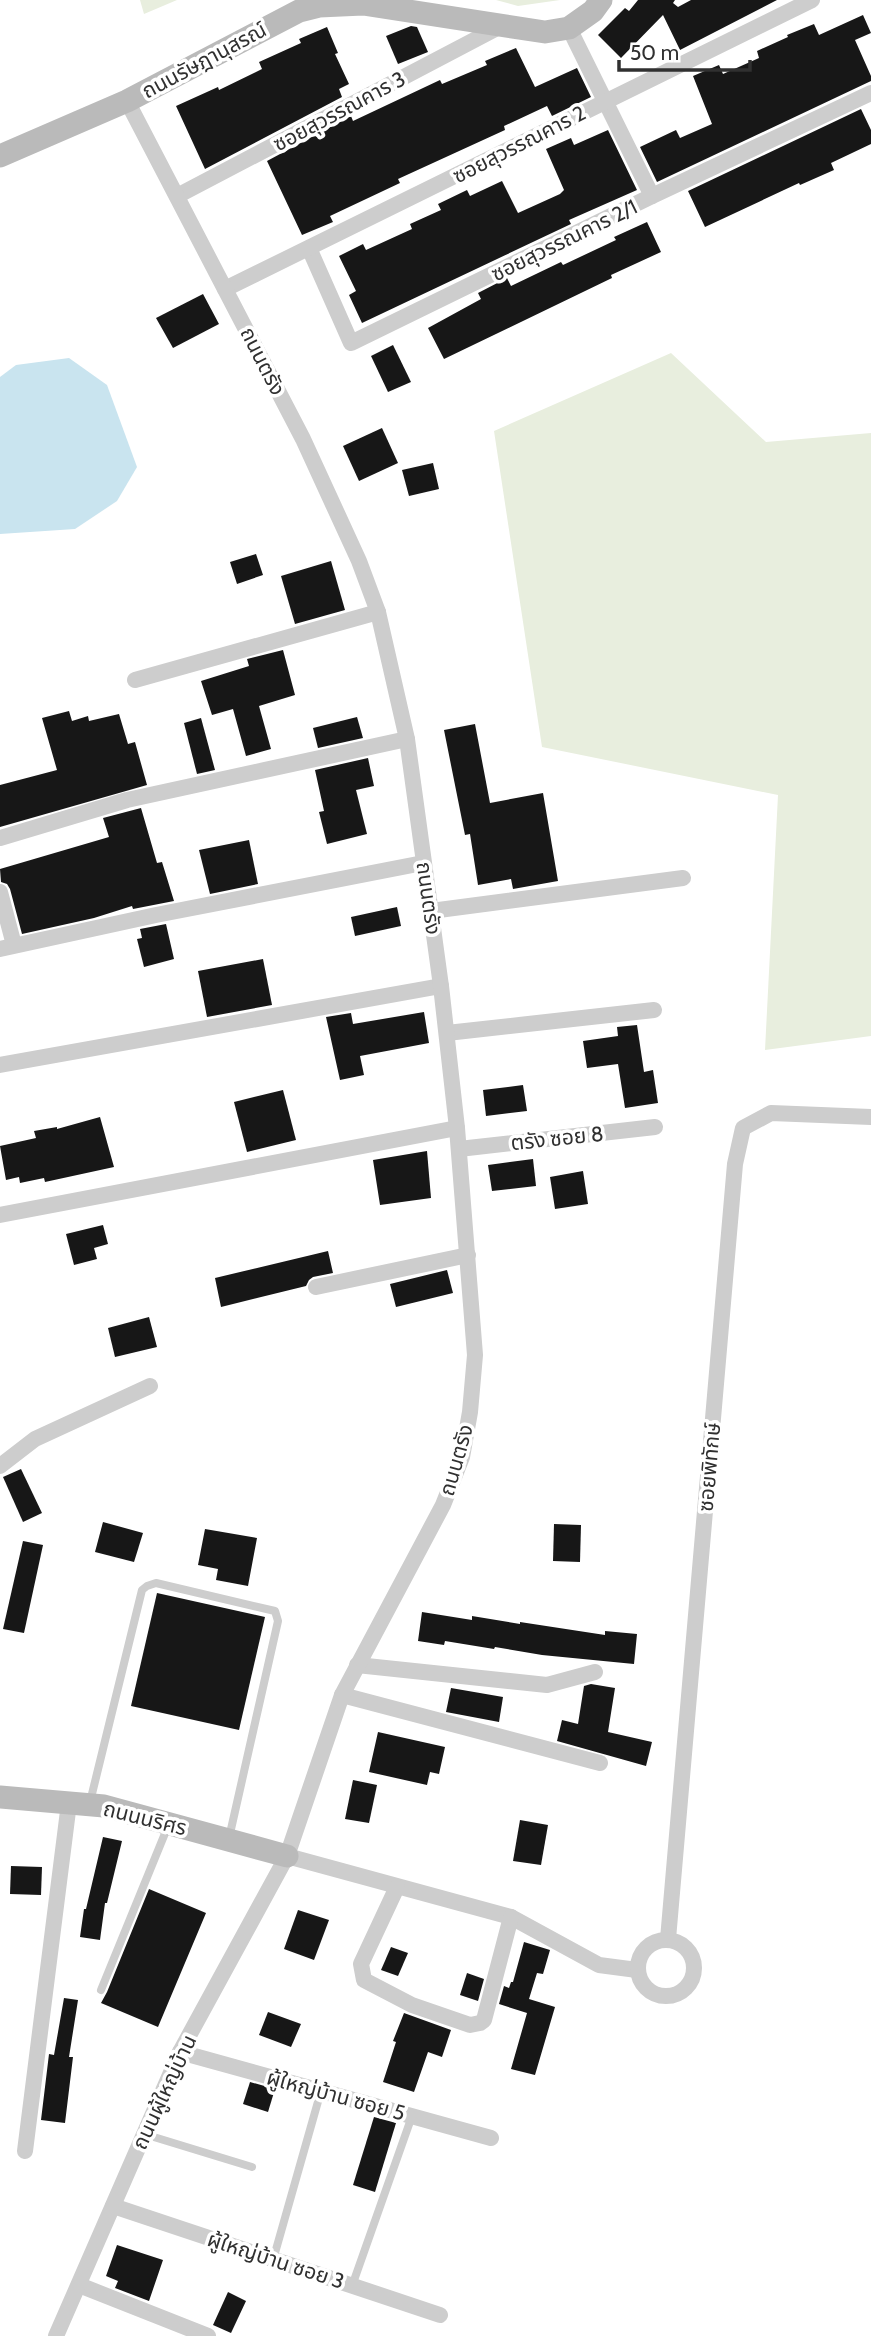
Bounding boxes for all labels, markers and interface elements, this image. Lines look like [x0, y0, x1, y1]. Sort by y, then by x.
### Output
street label: ถนนรัษฎานุสรณ์ [137, 17, 271, 104]
scale bar [619, 28, 750, 72]
text: 50 m [630, 40, 679, 65]
street label: ซอยสุวรรณคาร 3 [269, 66, 410, 157]
street label: ซอยสุวรรณคาร 2 [448, 100, 590, 189]
street label: ซอยสุวรรณคาร 2/1 [487, 194, 641, 287]
street label: ถนนตรัง [235, 323, 291, 399]
street label: ถนนตรัง [412, 860, 446, 936]
street label: ตรัง ซอย 8 [509, 1121, 605, 1155]
street label: ถนนตรัง [434, 1421, 478, 1499]
street label: ซอยพิทักษ์ [693, 1421, 725, 1513]
street label: ถนนนริศร [101, 1796, 189, 1840]
street label: ถนนผู้ใหญ่บ้าน [127, 2031, 202, 2154]
street label: ผู้ใหญ่บ้าน ซอย 5 [264, 2065, 408, 2126]
street label: ผู้ใหญ่บ้าน ซอย 3 [204, 2226, 347, 2295]

